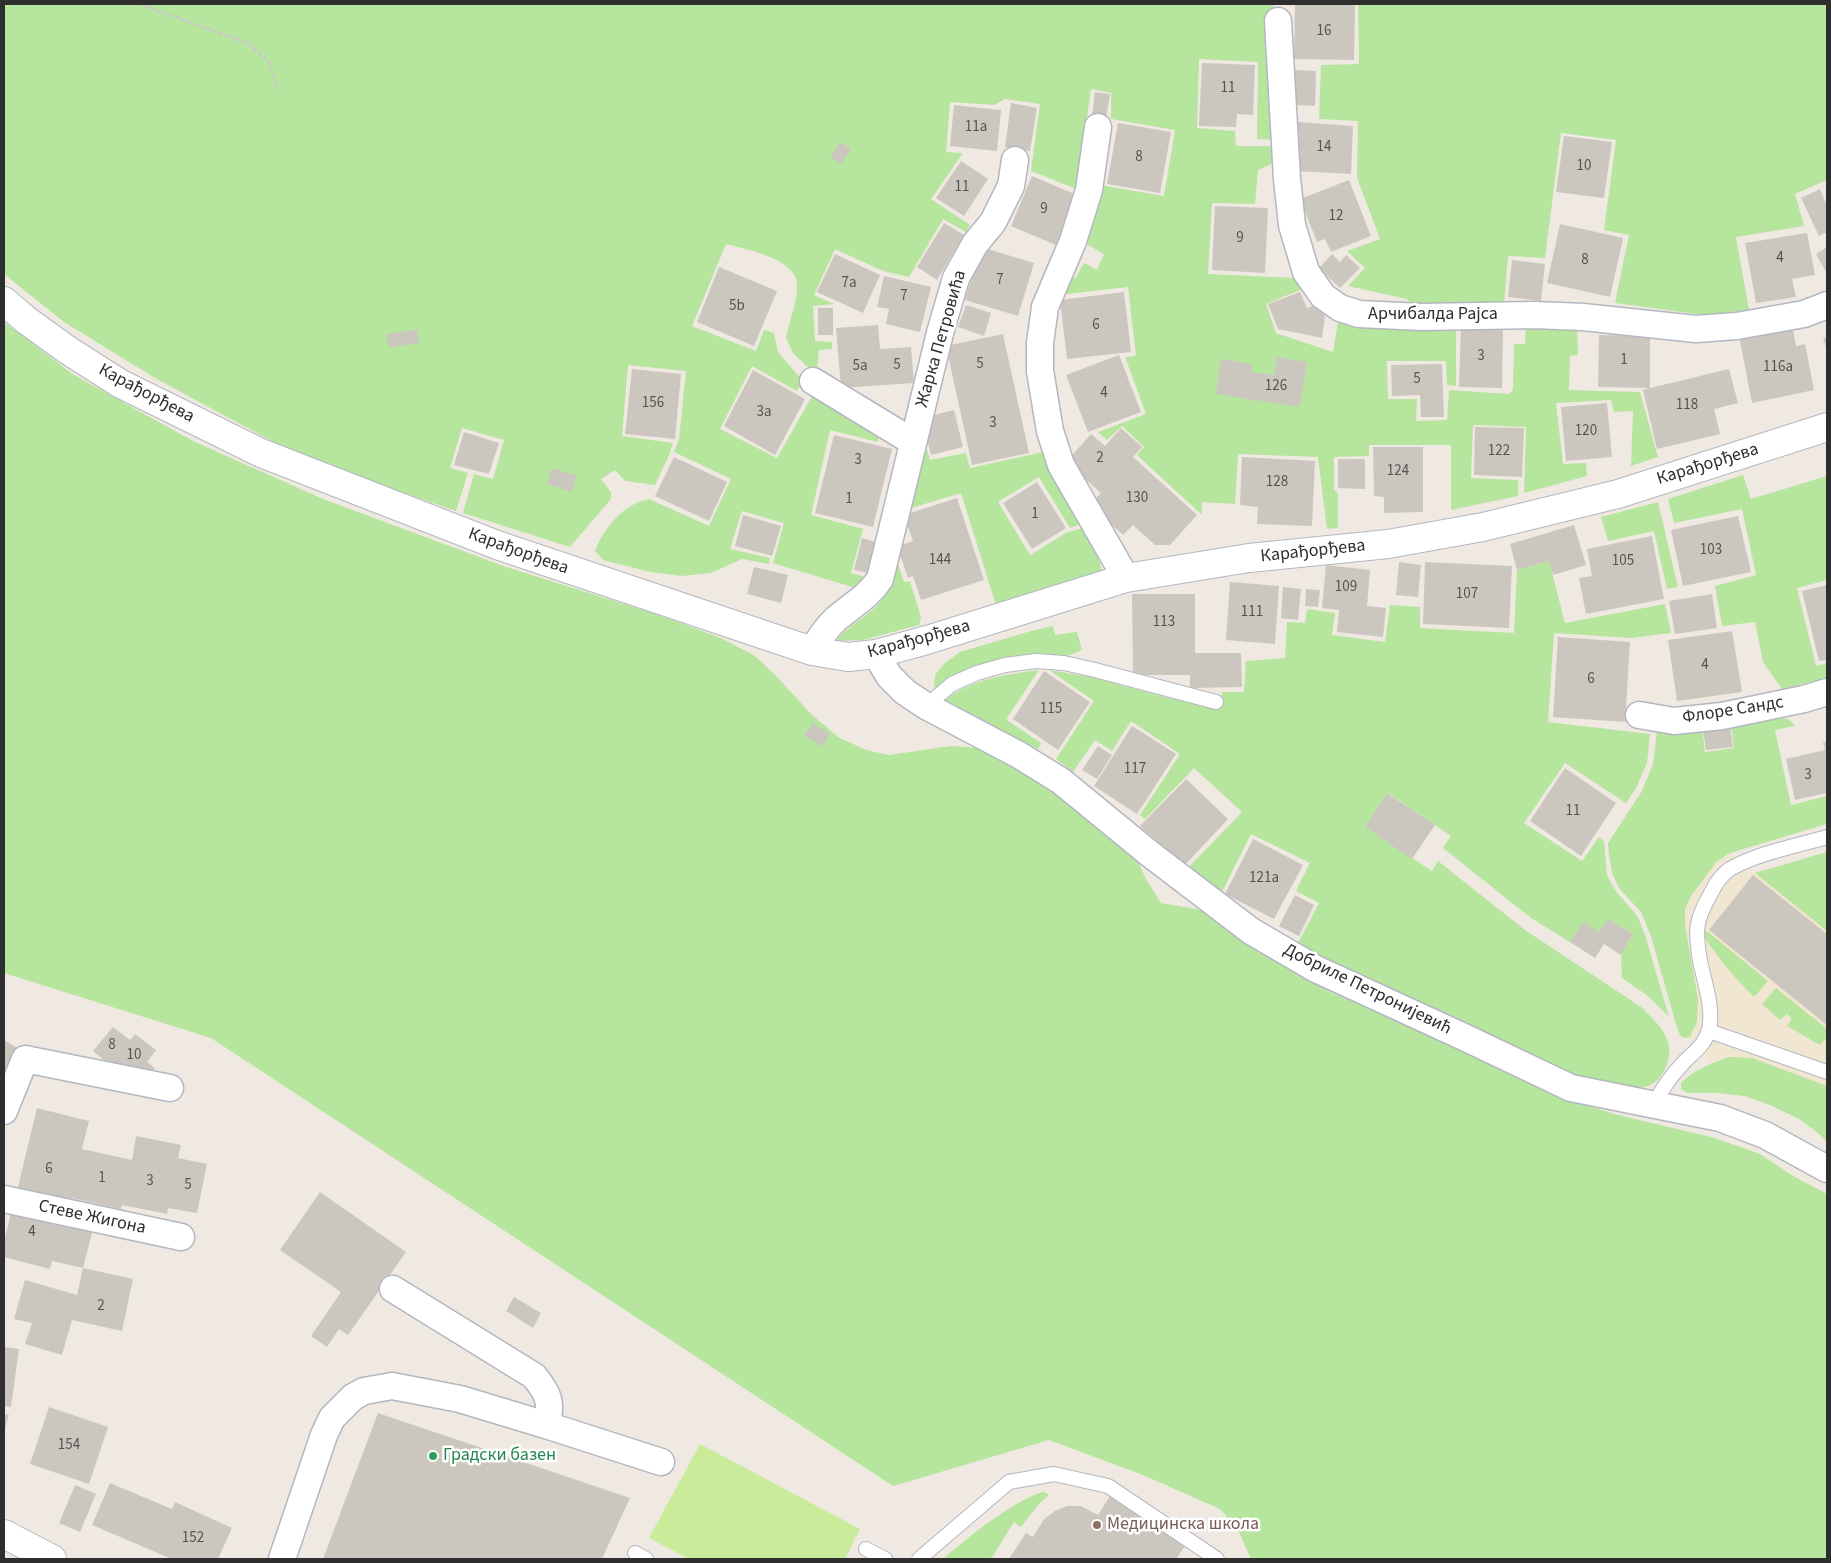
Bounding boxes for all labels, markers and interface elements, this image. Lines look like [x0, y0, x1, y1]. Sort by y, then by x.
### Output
house number: 16 [1317, 23, 1331, 41]
house number: 11 [1221, 80, 1235, 98]
house number: 11a [965, 119, 987, 137]
house number: 14 [1317, 139, 1331, 157]
house number: 8 [1135, 149, 1143, 167]
house number: 10 [1577, 158, 1591, 176]
house number: 11 [955, 179, 969, 197]
house number: 9 [1040, 201, 1048, 219]
house number: 12 [1329, 208, 1343, 226]
house number: 9 [1236, 230, 1244, 248]
house number: 4 [1776, 250, 1784, 268]
house number: 8 [1581, 252, 1589, 270]
street label: Жарка Петровића [912, 268, 972, 410]
house number: 7 [996, 272, 1004, 290]
house number: 7a [841, 275, 857, 293]
house number: 7 [900, 288, 908, 306]
house number: 5b [729, 298, 745, 316]
street label: Арчибалда Рајса [1368, 304, 1498, 326]
house number: 6 [1092, 317, 1100, 335]
house number: 3 [1477, 348, 1485, 366]
house number: 1 [1620, 352, 1628, 370]
house number: 5 [976, 356, 984, 374]
house number: 5 [893, 357, 901, 375]
house number: 5a [852, 358, 868, 376]
house number: 116a [1763, 359, 1793, 377]
street label: Карађорђева [94, 360, 198, 428]
house number: 5 [1413, 371, 1421, 389]
house number: 126 [1265, 378, 1287, 396]
house number: 4 [1100, 385, 1108, 403]
house number: 156 [642, 395, 664, 413]
house number: 118 [1676, 397, 1698, 415]
house number: 3a [756, 404, 772, 422]
house number: 3 [989, 415, 997, 433]
house number: 120 [1575, 423, 1597, 441]
street label: Карађорђева [1654, 439, 1762, 491]
house number: 122 [1488, 443, 1510, 461]
house number: 2 [1096, 450, 1104, 468]
house number: 3 [854, 452, 862, 470]
house number: 124 [1387, 463, 1409, 481]
house number: 128 [1266, 474, 1288, 492]
house number: 130 [1126, 490, 1148, 508]
house number: 1 [845, 491, 853, 509]
house number: 1 [1031, 506, 1039, 524]
street label: Карађорђева [465, 524, 571, 580]
street label: Карађорђева [1259, 536, 1367, 568]
house number: 103 [1700, 542, 1722, 560]
house number: 144 [929, 552, 951, 570]
house number: 105 [1612, 553, 1634, 571]
house number: 109 [1335, 579, 1357, 597]
house number: 107 [1456, 586, 1478, 604]
house number: 111 [1241, 604, 1263, 622]
house number: 113 [1153, 614, 1175, 632]
street label: Карађорђева [865, 616, 973, 664]
house number: 4 [1701, 657, 1709, 675]
house number: 6 [1587, 671, 1595, 689]
street label: Флоре Сандс [1681, 692, 1785, 730]
house number: 115 [1040, 701, 1062, 719]
house number: 117 [1124, 761, 1146, 779]
house number: 3 [1804, 767, 1812, 785]
house number: 11 [1566, 803, 1580, 821]
house number: 121a [1249, 870, 1279, 888]
street label: Добриле Петронијевић [1279, 940, 1455, 1040]
house number: 8 [108, 1037, 116, 1055]
house number: 10 [127, 1047, 141, 1065]
house number: 6 [45, 1161, 53, 1179]
house number: 1 [98, 1170, 106, 1188]
house number: 3 [146, 1173, 154, 1191]
house number: 5 [184, 1177, 192, 1195]
street label: Стеве Жигона [36, 1196, 148, 1240]
house number: 4 [28, 1224, 36, 1242]
house number: 2 [97, 1298, 105, 1316]
house number: 154 [58, 1437, 80, 1455]
place label: Градски базен [443, 1445, 556, 1467]
marker: Градски базен [427, 1450, 439, 1462]
place label: Медицинска школа [1107, 1514, 1259, 1536]
marker: Медицинска школа [1091, 1519, 1103, 1531]
house number: 152 [182, 1530, 204, 1548]

